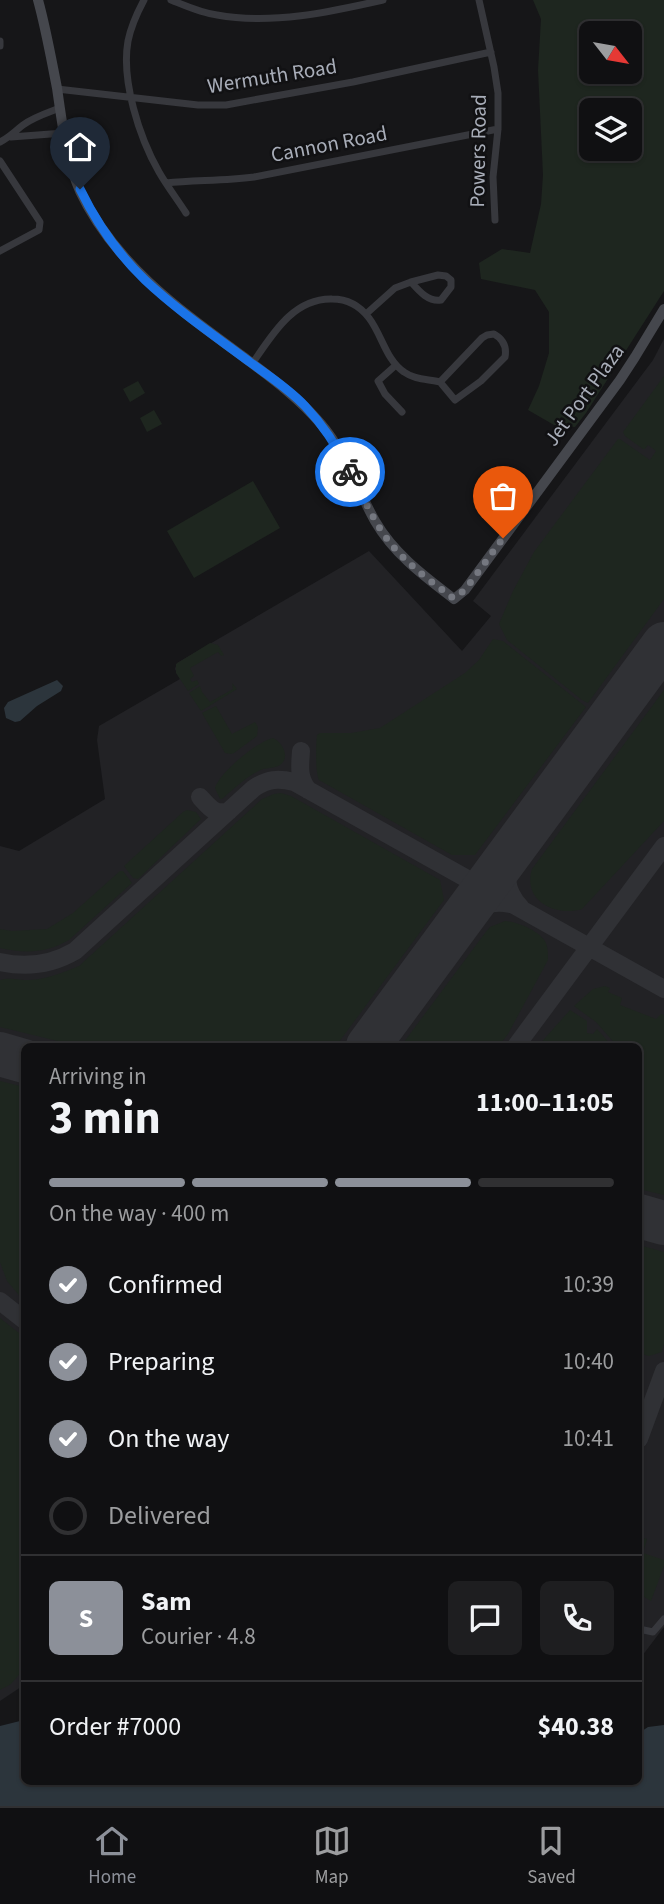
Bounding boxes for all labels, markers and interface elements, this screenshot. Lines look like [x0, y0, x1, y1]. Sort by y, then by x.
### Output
north arrow [579, 21, 642, 84]
map controls [579, 21, 642, 161]
street label: Wermuth Road [205, 51, 339, 101]
street label: Powers Road [462, 94, 494, 208]
button: layers [579, 98, 642, 161]
pin [50, 117, 110, 189]
street label: Cannon Road [268, 118, 390, 170]
icon: home [61, 128, 99, 166]
street label: Jet Port Plaza [537, 338, 631, 452]
courier [315, 437, 385, 507]
icon: bike [331, 453, 369, 491]
pin [473, 466, 533, 538]
icon: bag [484, 477, 522, 515]
text: Arriving in [49, 1060, 147, 1093]
text: 11:00–11:05 [476, 1084, 614, 1121]
text: 3 min [49, 1086, 161, 1151]
text: On the way · 400 m [49, 1197, 229, 1230]
icon: check [49, 1266, 87, 1304]
text: Confirmed [108, 1266, 223, 1303]
text: 10:39 [563, 1268, 614, 1301]
icon: check [49, 1343, 87, 1381]
text: Preparing [108, 1343, 214, 1380]
text: 10:40 [563, 1345, 614, 1378]
icon: check [49, 1420, 87, 1458]
text: On the way [108, 1420, 229, 1457]
text: 10:41 [563, 1422, 614, 1455]
text: Delivered [108, 1497, 211, 1534]
button: chat [448, 1581, 522, 1655]
button: phone [540, 1581, 614, 1655]
text: Sam [141, 1583, 191, 1620]
text: S [79, 1600, 93, 1637]
text: Courier · 4.8 [141, 1620, 256, 1653]
text: Order #7000 [49, 1708, 181, 1745]
text: $40.38 [538, 1708, 614, 1745]
tab: Home [88, 1822, 136, 1891]
tab: Map [313, 1822, 351, 1891]
tab: Saved [527, 1822, 576, 1891]

